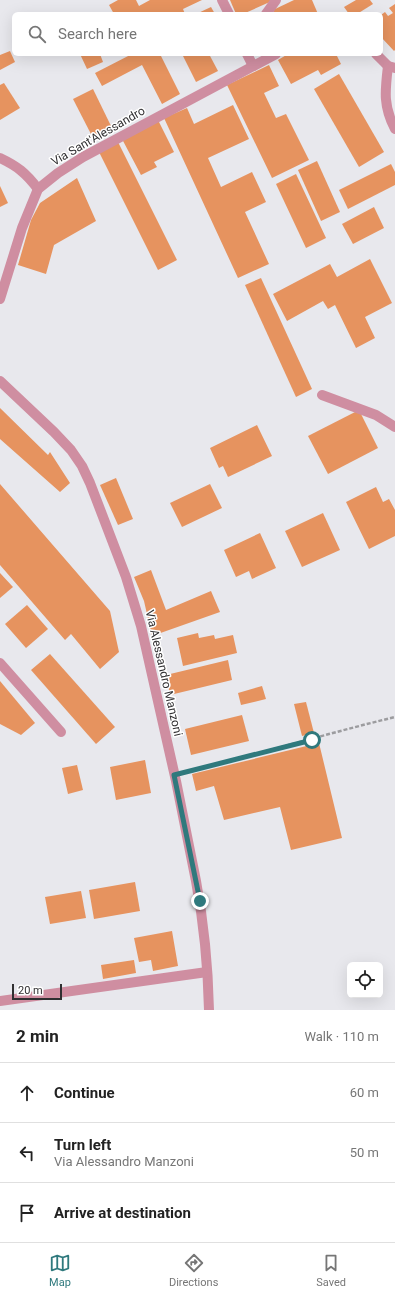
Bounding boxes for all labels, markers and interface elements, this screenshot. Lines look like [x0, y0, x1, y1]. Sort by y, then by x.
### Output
search box [12, 12, 383, 56]
icon: search [26, 23, 48, 45]
text: Search here [58, 25, 137, 43]
street label: Via Sant'Alessandro [49, 103, 147, 169]
street label: Via Alessandro Manzoni [143, 609, 185, 738]
route start [303, 731, 321, 749]
route end [191, 892, 209, 910]
map controls [347, 962, 383, 998]
button: locate [347, 962, 383, 998]
scale bar [12, 982, 62, 1001]
text: 20 m [18, 984, 43, 997]
text: 2 min [16, 1026, 59, 1046]
text: Walk · 110 m [304, 1029, 379, 1044]
icon: ahead [16, 1082, 38, 1104]
text: Continue [54, 1084, 115, 1102]
text: 60 m [350, 1085, 379, 1100]
text: Turn left [54, 1136, 111, 1154]
icon: left [16, 1142, 38, 1164]
text: 50 m [350, 1145, 379, 1160]
text: Via Alessandro Manzoni [54, 1154, 194, 1169]
icon: arrive [16, 1202, 38, 1224]
text: Arrive at destination [54, 1204, 191, 1222]
tab: Map [49, 1252, 71, 1289]
tab: Directions [169, 1252, 218, 1289]
tab: Saved [316, 1252, 346, 1289]

